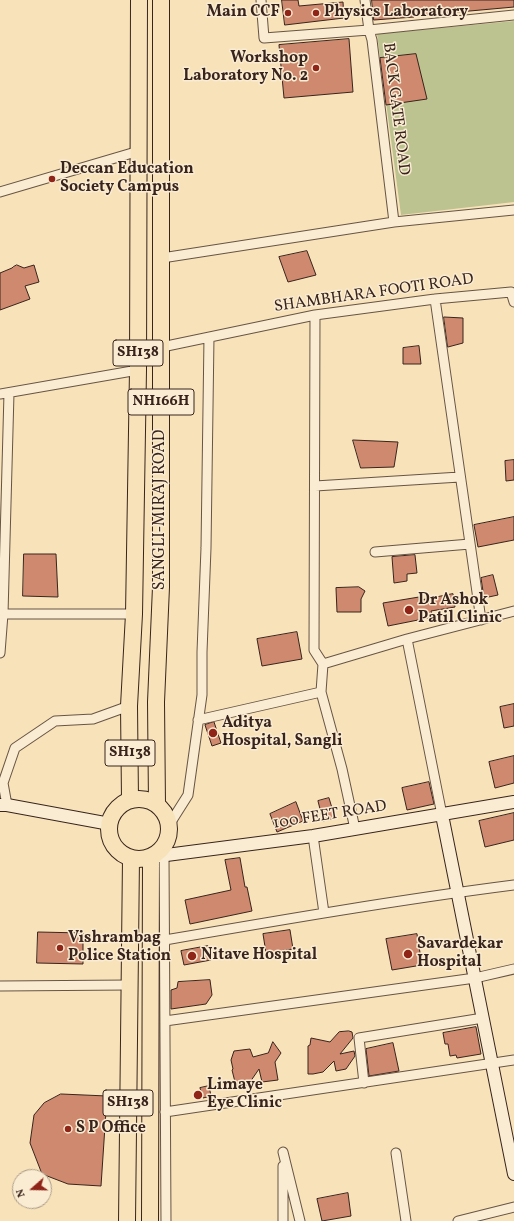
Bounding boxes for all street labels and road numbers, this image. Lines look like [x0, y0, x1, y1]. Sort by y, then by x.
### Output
street label: BACK GATE ROAD [377, 42, 413, 176]
street label: SHAMBHARA FOOTI ROAD [273, 271, 475, 317]
road number: SH138 [113, 340, 163, 366]
road number: NH166H [128, 389, 194, 415]
street label: SANGLI-MIRAJ ROAD [151, 430, 171, 590]
road number: SH138 [105, 740, 155, 766]
street label: 100 FEET ROAD [272, 798, 388, 834]
road number: SH138 [103, 1090, 153, 1116]

